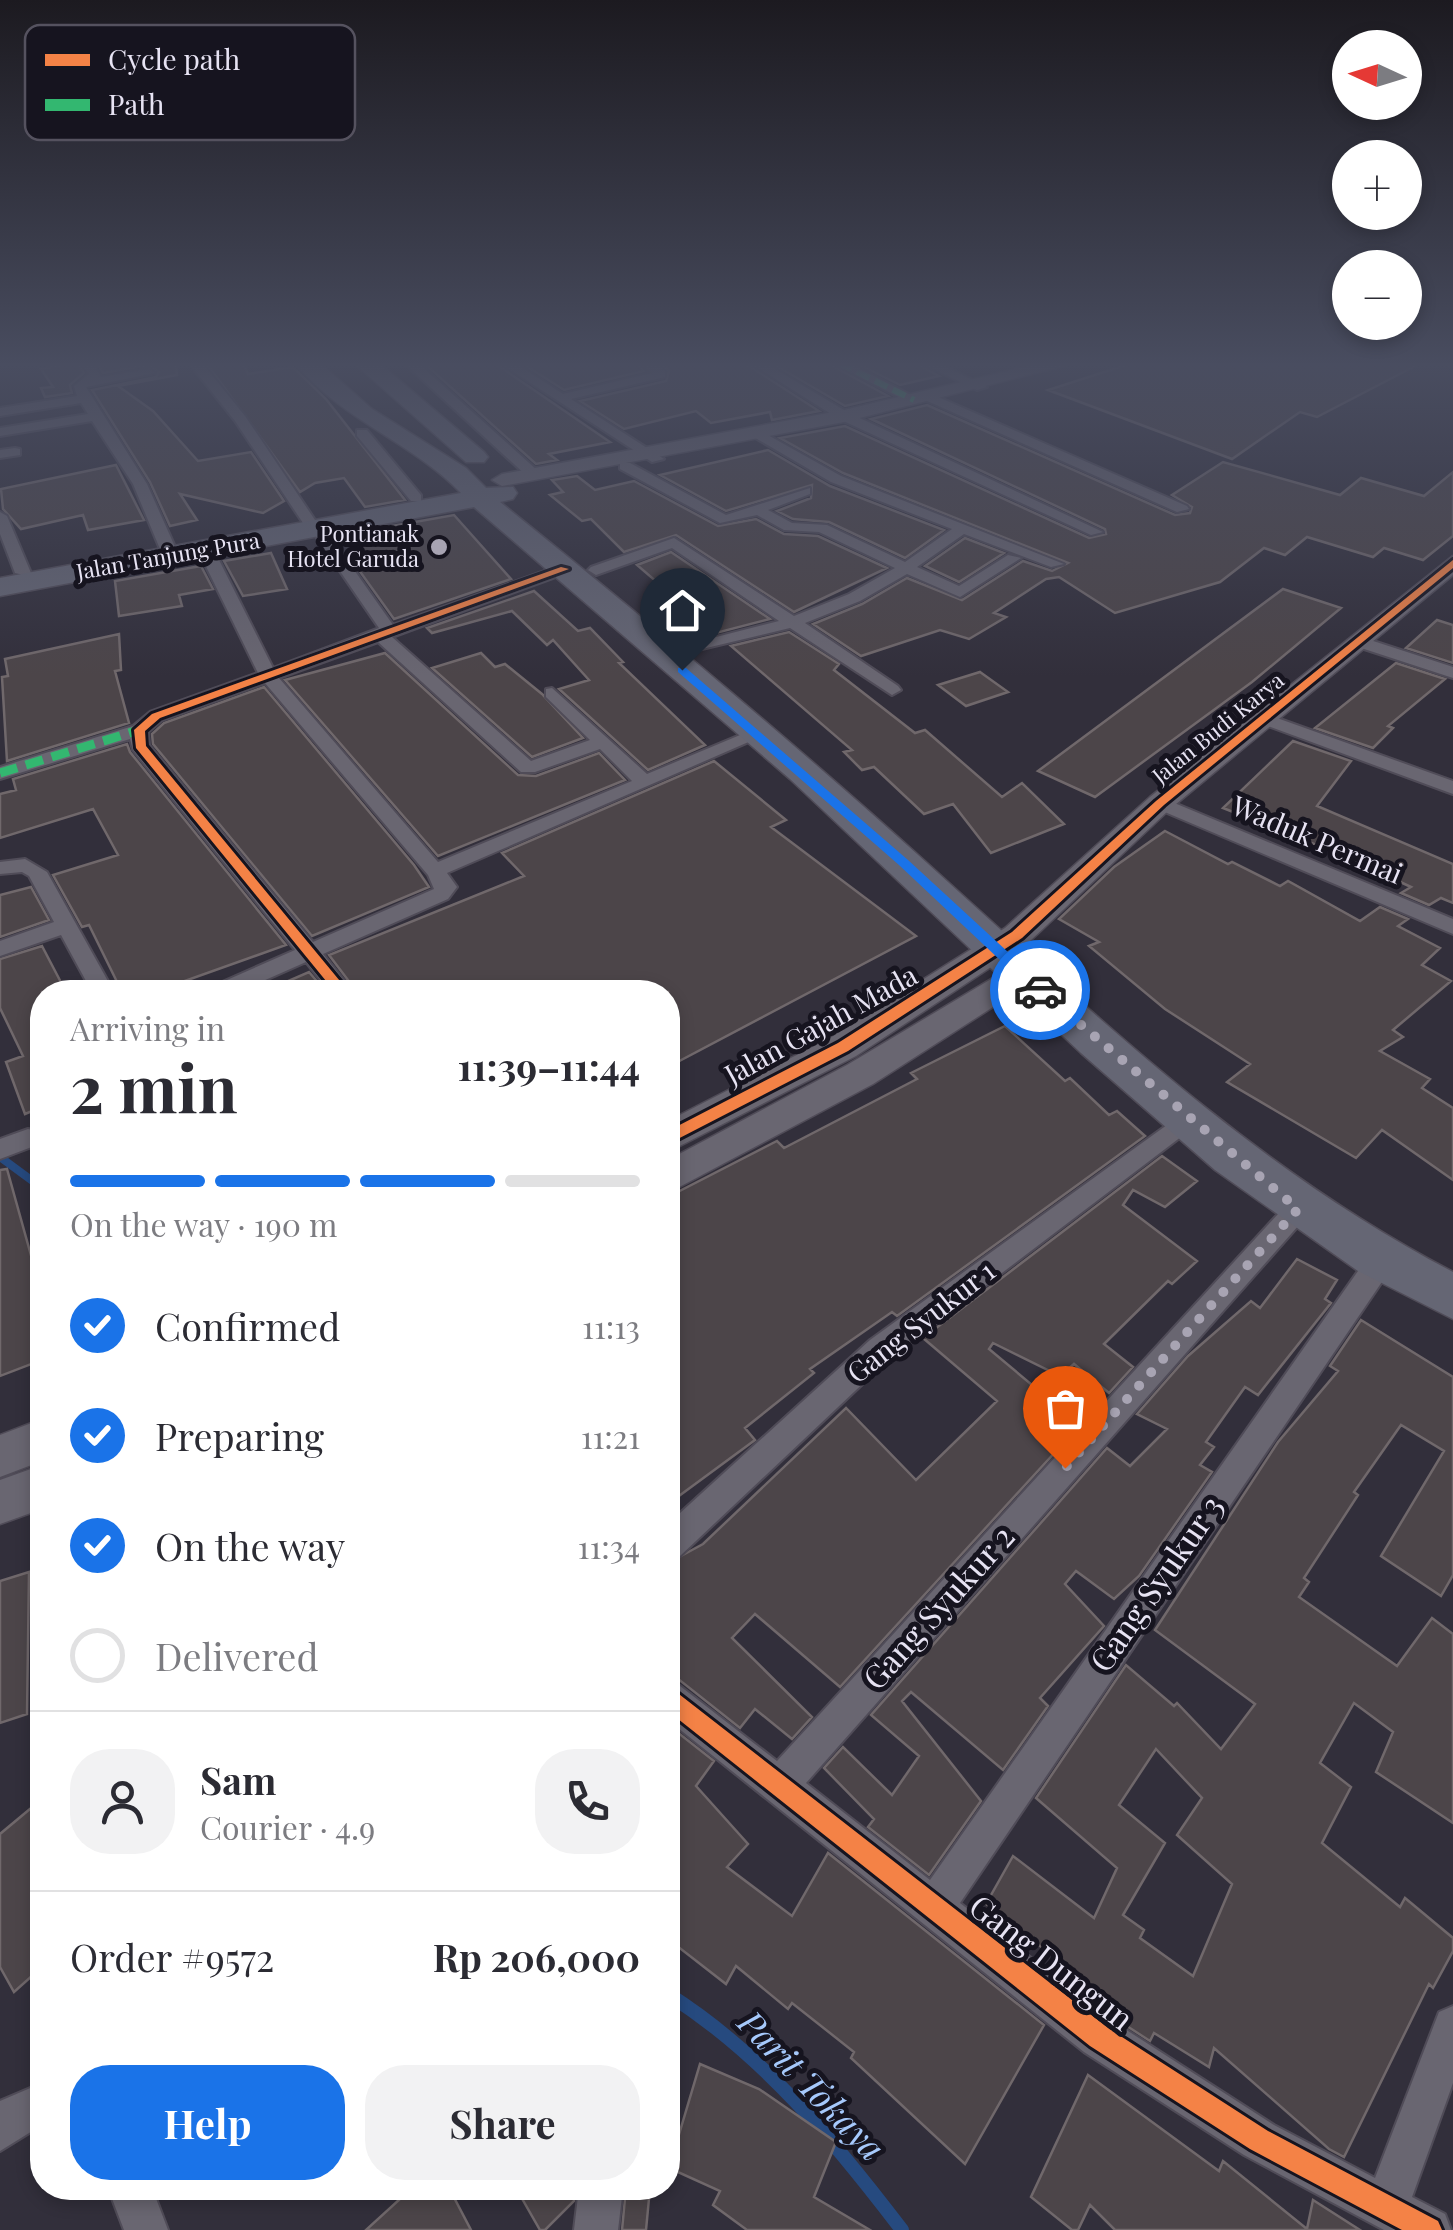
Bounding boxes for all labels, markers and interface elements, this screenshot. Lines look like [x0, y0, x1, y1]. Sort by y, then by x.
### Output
legend [25, 25, 355, 140]
north arrow [1332, 30, 1422, 120]
map controls [1332, 30, 1422, 340]
text: Cycle path [108, 40, 241, 77]
text: Path [108, 85, 165, 122]
button: + [1332, 140, 1422, 230]
button: − [1332, 250, 1422, 340]
place label: Pontianak Hotel Garuda [287, 518, 419, 573]
street label: Jalan Tanjung Pura [73, 524, 262, 586]
marker: Pontianak Hotel Garuda [428, 536, 450, 558]
pin [640, 568, 725, 671]
icon: home [655, 583, 710, 638]
street label: Jalan Budi Karya [1144, 665, 1290, 790]
street label: Waduk Permai [1226, 786, 1409, 891]
courier [990, 940, 1090, 1040]
street label: Jalan Gajah Mada [716, 955, 923, 1092]
icon: car [1013, 963, 1068, 1018]
text: Arriving in [70, 1006, 225, 1049]
text: 11:39–11:44 [458, 1040, 640, 1091]
text: 2 min [70, 1043, 238, 1129]
text: On the way · 190 m [70, 1202, 337, 1245]
street label: Gang Syukur 1 [839, 1251, 1002, 1390]
icon: check [70, 1298, 125, 1353]
text: Confirmed [155, 1300, 340, 1351]
text: 11:13 [582, 1304, 640, 1347]
pin [1023, 1366, 1108, 1469]
icon: bag [1038, 1381, 1093, 1436]
icon: check [70, 1408, 125, 1463]
text: Preparing [155, 1410, 324, 1461]
text: 11:21 [581, 1414, 640, 1457]
street label: Gang Syukur 3 [1078, 1486, 1232, 1679]
street label: Gang Syukur 2 [852, 1515, 1022, 1698]
icon: check [70, 1518, 125, 1573]
text: On the way [155, 1520, 345, 1571]
text: 11:34 [578, 1524, 640, 1567]
text: Delivered [155, 1630, 319, 1681]
button: person [70, 1749, 175, 1854]
button: phone [535, 1749, 640, 1854]
text: Sam [200, 1754, 276, 1805]
text: Courier · 4.9 [200, 1805, 375, 1848]
street label: Gang Dungun [962, 1883, 1143, 2039]
text: Order #9572 [70, 1931, 274, 1982]
text: Rp 206,000 [433, 1931, 640, 1982]
water label: Parit Tokaya [728, 1997, 896, 2170]
button: Help [70, 2065, 345, 2180]
button: Share [365, 2065, 640, 2180]

